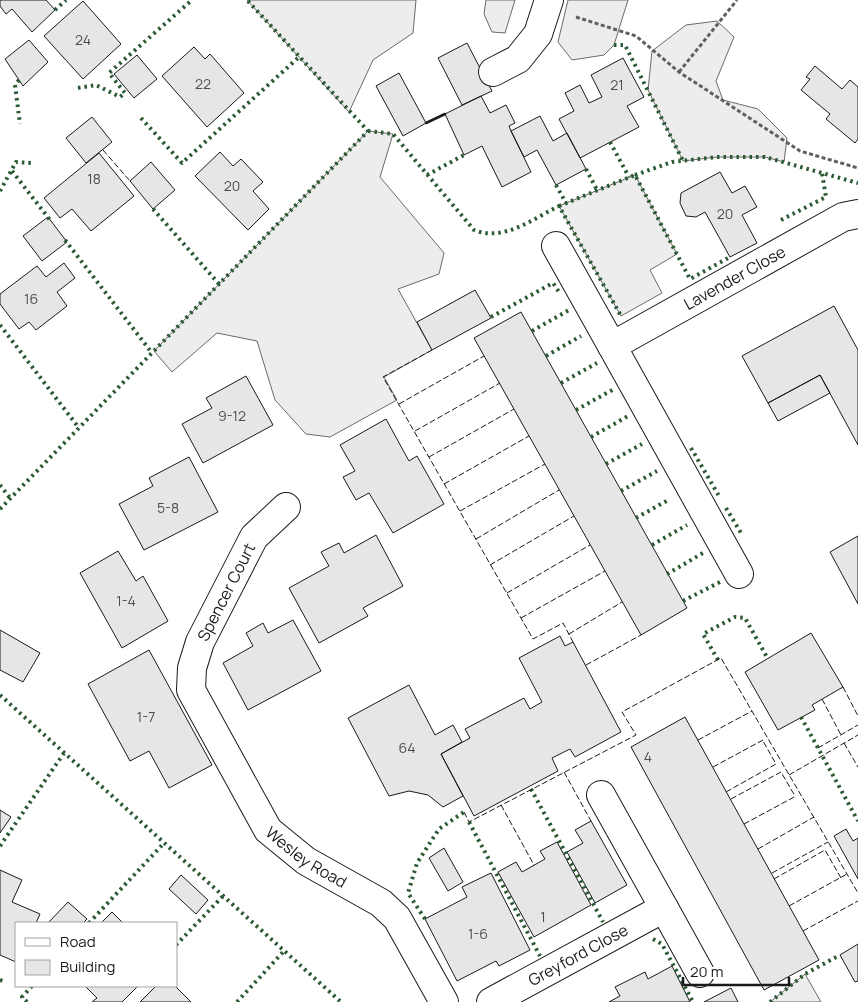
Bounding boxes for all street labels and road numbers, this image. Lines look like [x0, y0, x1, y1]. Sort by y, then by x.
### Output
street label: Lavender Close [680, 240, 789, 315]
street label: Spencer Court [192, 539, 260, 645]
street label: Wesley Road [261, 821, 351, 893]
street label: Greyford Close [524, 919, 632, 991]

